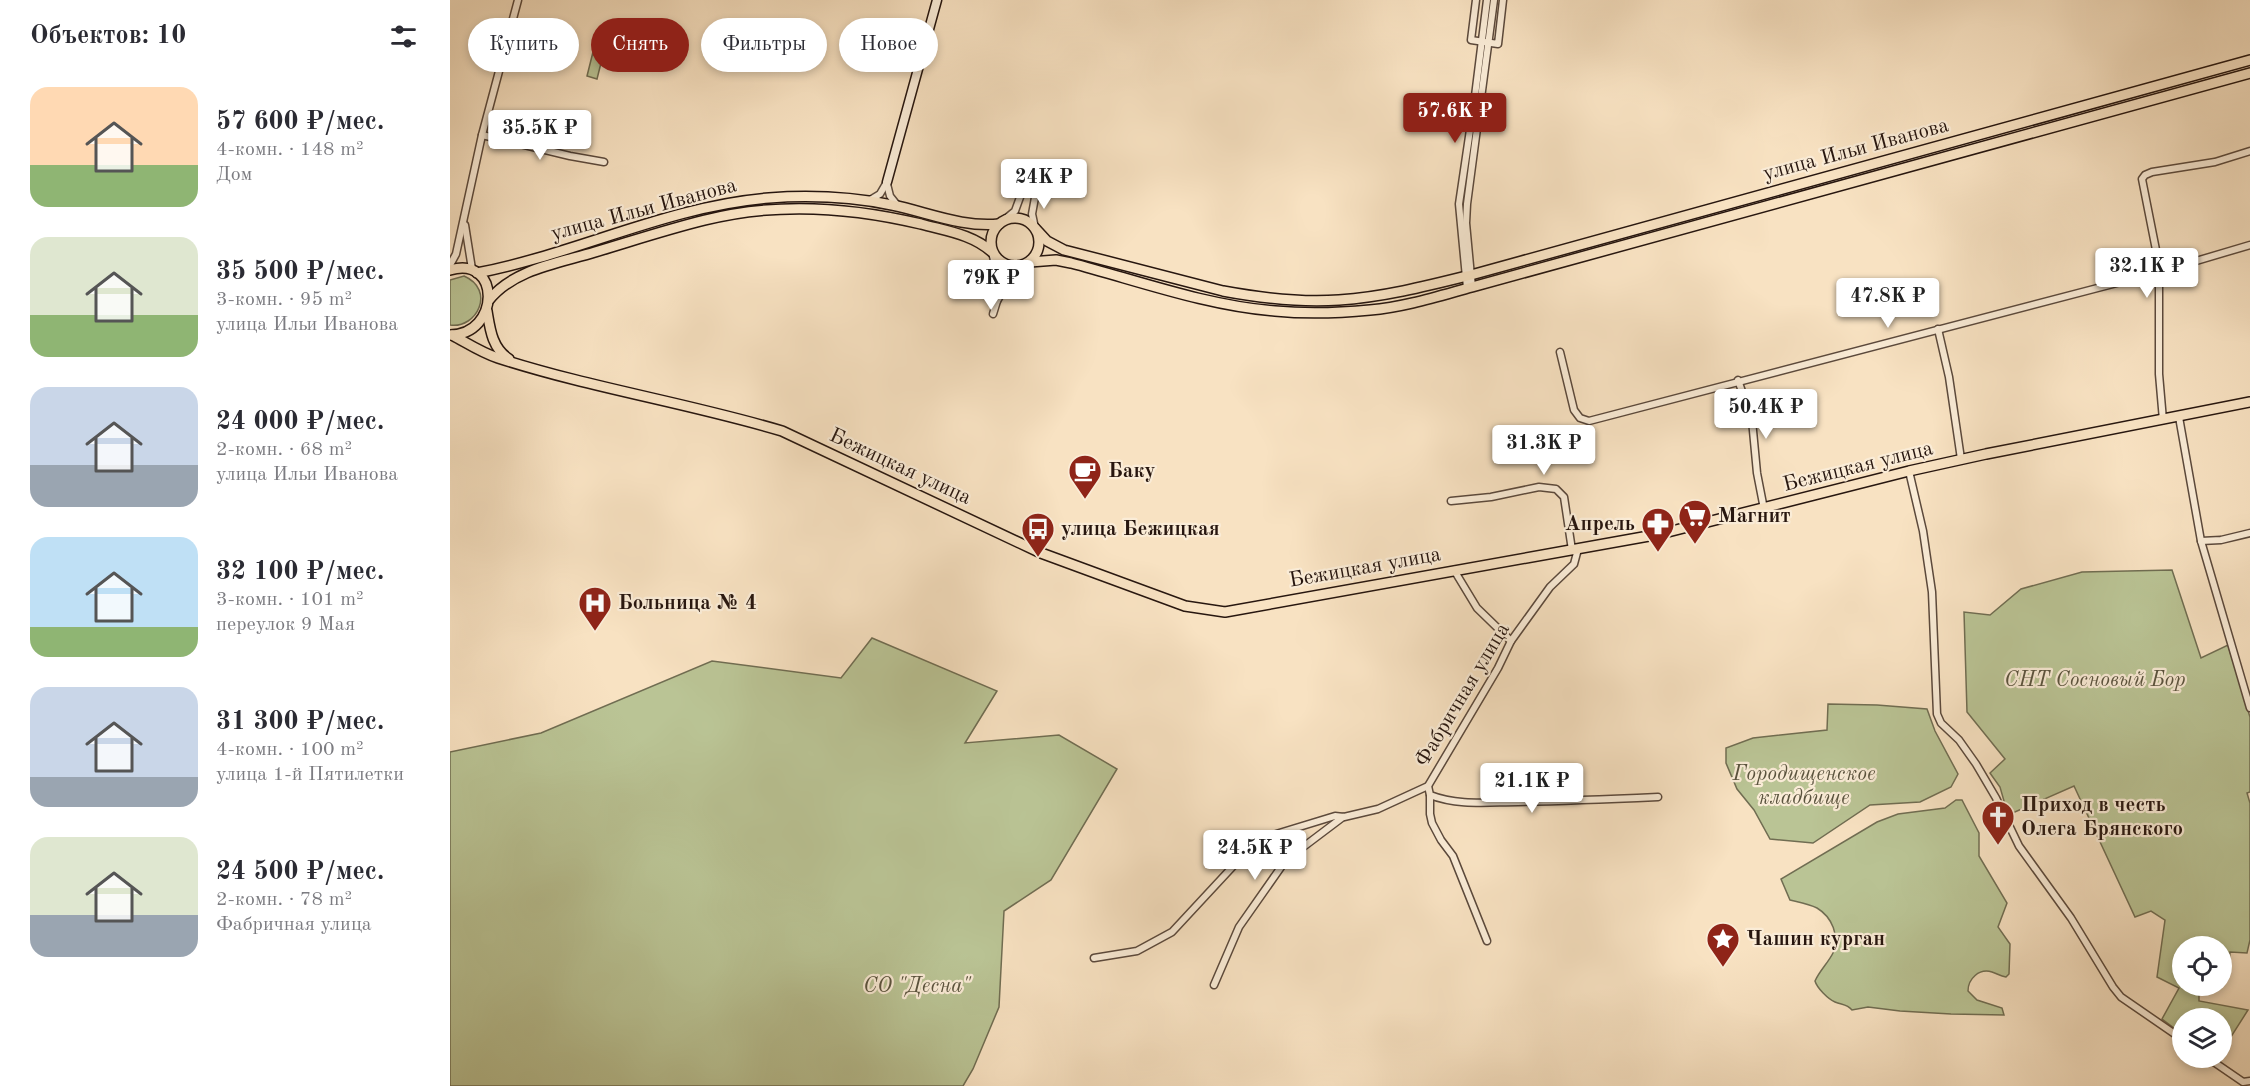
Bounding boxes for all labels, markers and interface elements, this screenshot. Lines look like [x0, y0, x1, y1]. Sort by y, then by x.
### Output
chip: Купить [468, 18, 579, 72]
chip: Снять [591, 18, 689, 72]
chip: Фильтры [701, 18, 827, 72]
chip: Новое [839, 18, 938, 72]
icon: filters [387, 20, 420, 53]
text: Объектов: 10 [30, 23, 186, 49]
pin: 57.6K ₽ [1400, 93, 1510, 144]
text: 57.6K ₽ [1417, 102, 1493, 122]
text: 57 600 ₽/мес. [216, 109, 384, 135]
pin: 35.5K ₽ [485, 110, 595, 161]
icon: home [78, 111, 150, 183]
street label: улица Ильи Иванова [1761, 115, 1951, 185]
text: 35.5K ₽ [502, 119, 578, 139]
text: 4-комн. · 148 m² [216, 140, 364, 160]
pin: 24K ₽ [1002, 159, 1086, 210]
text: Дом [216, 165, 252, 185]
text: 24K ₽ [1015, 168, 1073, 188]
street label: улица Ильи Иванова [549, 175, 739, 245]
pin: 32.1K ₽ [2092, 248, 2202, 299]
text: 32.1K ₽ [2109, 257, 2185, 277]
text: 35 500 ₽/мес. [216, 259, 384, 285]
pin: 79K ₽ [949, 260, 1033, 311]
icon: home [78, 261, 150, 333]
text: 79K ₽ [962, 269, 1020, 289]
pin: 47.8K ₽ [1833, 278, 1943, 329]
text: 47.8K ₽ [1850, 287, 1926, 307]
text: 3-комн. · 95 m² [216, 290, 352, 310]
text: улица Ильи Иванова [216, 315, 398, 335]
pin: 50.4K ₽ [1711, 389, 1821, 440]
text: 50.4K ₽ [1728, 398, 1804, 418]
text: 24 000 ₽/мес. [216, 409, 384, 435]
icon: home [78, 411, 150, 483]
street label: Бежицкая улица [826, 425, 974, 509]
pin: 31.3K ₽ [1489, 425, 1599, 476]
text: 31.3K ₽ [1506, 434, 1582, 454]
street label: Бежицкая улица [1781, 438, 1935, 496]
text: 2-комн. · 68 m² [216, 440, 352, 460]
cafe icon: Баку [1067, 453, 1103, 500]
place label: Баку [1108, 461, 1156, 482]
text: улица Ильи Иванова [216, 465, 398, 485]
supermarket icon: Магнит [1677, 498, 1713, 545]
pharmacy icon: Апрель [1640, 506, 1676, 553]
place label: Магнит [1718, 506, 1791, 527]
bus stop icon: улица Бежицкая [1020, 511, 1056, 558]
place label: Апрель [1565, 514, 1635, 535]
place label: улица Бежицкая [1061, 519, 1220, 540]
street label: Бежицкая улица [1287, 544, 1443, 592]
text: 32 100 ₽/мес. [216, 559, 384, 585]
icon: home [78, 561, 150, 633]
hospital icon: Больница № 4 [577, 585, 613, 632]
text: 3-комн. · 101 m² [216, 590, 364, 610]
place label: Больница № 4 [618, 593, 757, 614]
text: переулок 9 Мая [216, 615, 355, 635]
street label: Фабричная улица [1412, 620, 1514, 770]
park label: СНТ Сосновый Бор [2004, 670, 2186, 691]
text: 31 300 ₽/мес. [216, 709, 384, 735]
icon: home [78, 711, 150, 783]
text: 4-комн. · 100 m² [216, 740, 364, 760]
pin: 21.1K ₽ [1477, 763, 1587, 814]
park label: Городищенское кладбище [1731, 764, 1876, 809]
text: улица 1-й Пятилетки [216, 765, 404, 785]
text: 21.1K ₽ [1494, 772, 1570, 792]
place label: Приход в честь Олега Брянского [2021, 795, 2183, 840]
church icon: Приход в честь Олега Брянского [1980, 799, 2016, 846]
pin: 24.5K ₽ [1200, 830, 1310, 881]
text: 24.5K ₽ [1217, 839, 1293, 859]
text: 24 500 ₽/мес. [216, 859, 384, 885]
icon: home [78, 861, 150, 933]
text: 2-комн. · 78 m² [216, 890, 352, 910]
text: Фабричная улица [216, 915, 372, 935]
place icon: Чашин курган [1705, 921, 1741, 968]
place label: Чашин курган [1746, 929, 1885, 950]
map controls [2172, 936, 2232, 1068]
button: locate [2172, 936, 2232, 996]
park label: СО "Десна" [863, 976, 972, 997]
button: layers [2172, 1008, 2232, 1068]

